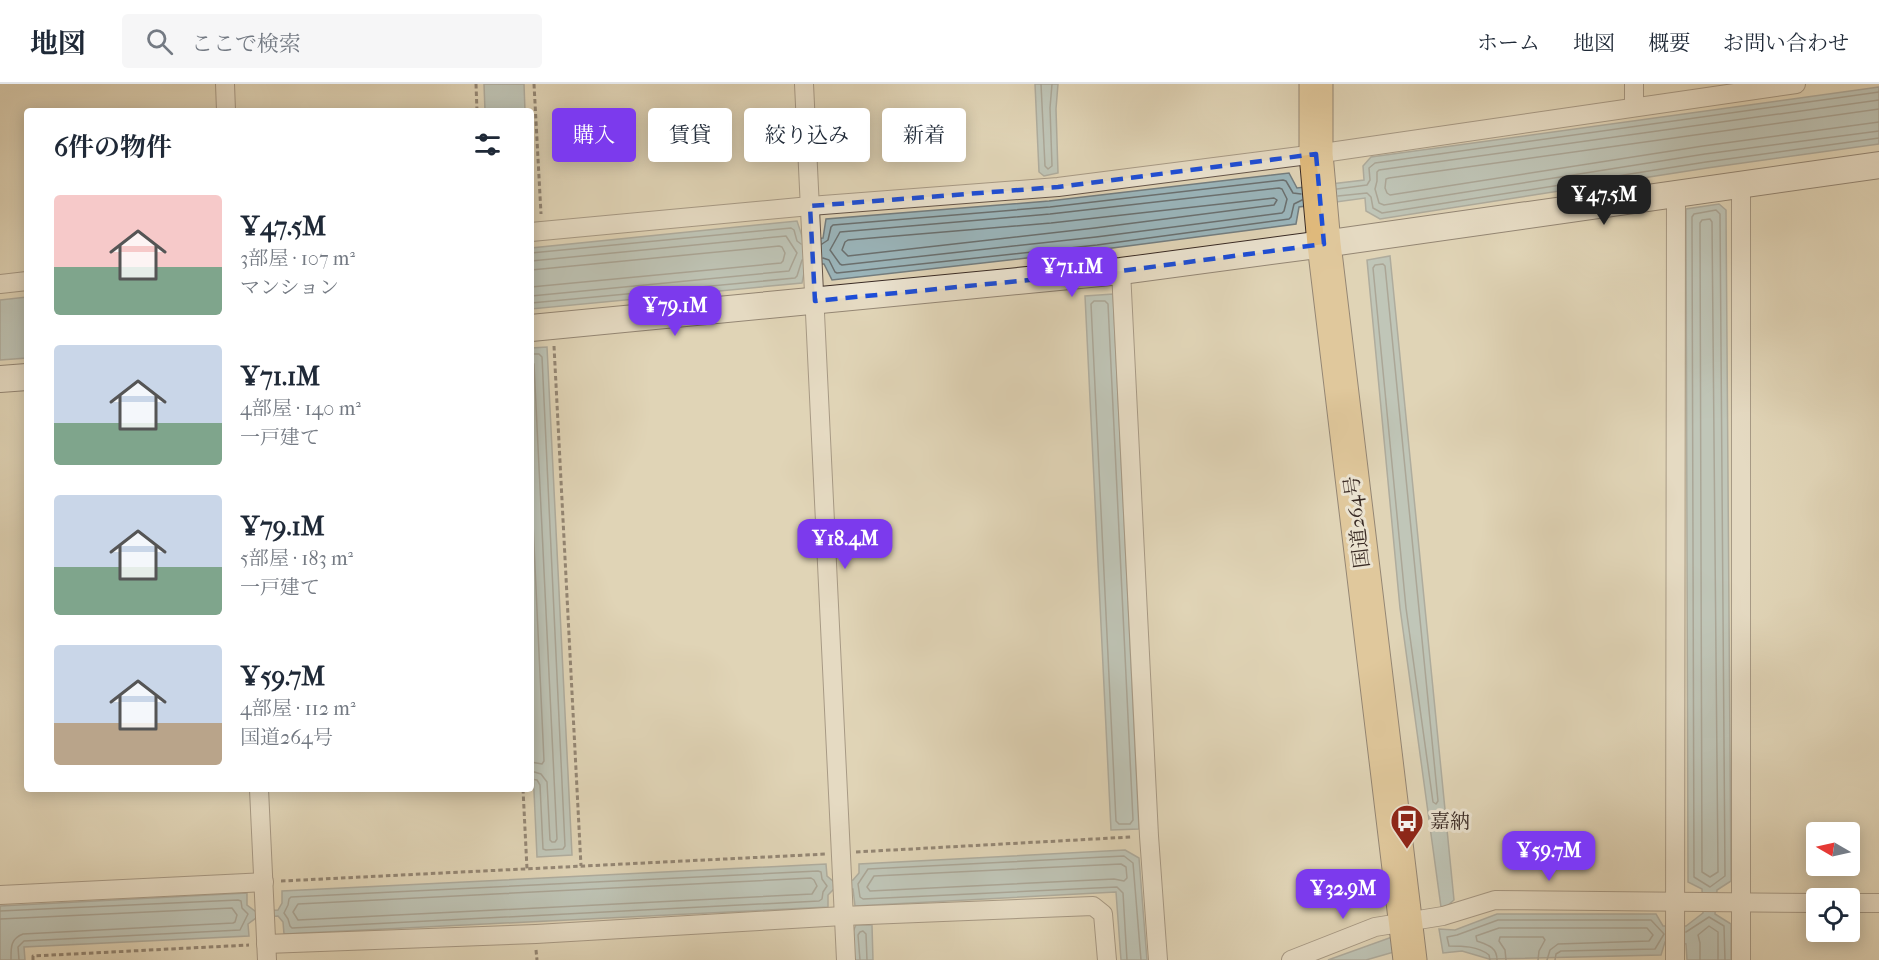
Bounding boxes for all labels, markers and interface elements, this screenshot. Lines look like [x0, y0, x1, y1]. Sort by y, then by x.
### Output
search box [122, 14, 542, 68]
icon: search [143, 25, 176, 58]
text: 地図 [30, 27, 86, 60]
text: ここで検索 [191, 31, 301, 57]
text: ホーム [1477, 31, 1540, 55]
text: 地図 [1573, 31, 1615, 55]
text: 概要 [1648, 31, 1690, 55]
text: お問い合わせ [1723, 31, 1849, 55]
chip: 購入 [552, 108, 636, 162]
chip: 賃貸 [648, 108, 732, 162]
chip: 絞り込み [744, 108, 870, 162]
chip: 新着 [882, 108, 966, 162]
icon: filters [471, 128, 504, 161]
text: 6件の物件 [54, 132, 172, 163]
pin: ¥47.5M [1555, 175, 1653, 226]
text: ¥47.5M [1571, 183, 1637, 206]
text: ¥47.5M [240, 211, 326, 242]
icon: home [102, 219, 174, 291]
text: 3部屋 · 107 m² [240, 247, 355, 270]
pin: ¥71.1M [1023, 247, 1121, 298]
text: ¥71.1M [1041, 255, 1103, 278]
text: マンション [240, 276, 339, 299]
pin: ¥79.1M [626, 286, 724, 337]
text: ¥79.1M [643, 294, 707, 317]
text: ¥71.1M [240, 361, 320, 392]
icon: home [102, 369, 174, 441]
text: 4部屋 · 140 m² [240, 397, 361, 420]
text: 一戸建て [240, 426, 320, 449]
street label: 国道264号 [1340, 475, 1374, 569]
text: ¥79.1M [240, 511, 324, 542]
icon: home [102, 519, 174, 591]
pin: ¥18.4M [796, 519, 894, 570]
text: ¥18.4M [811, 527, 879, 550]
text: 5部屋 · 183 m² [240, 547, 353, 570]
text: 一戸建て [240, 576, 320, 599]
text: ¥59.7M [240, 661, 325, 692]
icon: home [102, 669, 174, 741]
text: 4部屋 · 112 m² [240, 697, 356, 720]
text: 国道264号 [240, 726, 333, 749]
bus stop icon: 嘉納 [1389, 803, 1425, 850]
place label: 嘉納 [1430, 810, 1470, 833]
north arrow [1806, 822, 1860, 876]
map controls [1806, 822, 1860, 942]
pin: ¥59.7M [1500, 831, 1598, 882]
text: ¥59.7M [1516, 839, 1582, 862]
pin: ¥32.9M [1294, 869, 1392, 920]
text: ¥32.9M [1310, 877, 1376, 900]
button: locate [1806, 888, 1860, 942]

